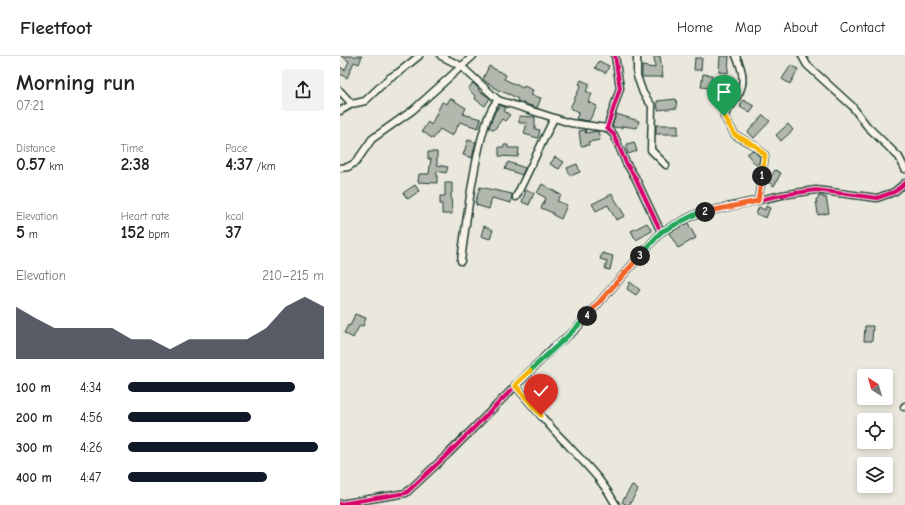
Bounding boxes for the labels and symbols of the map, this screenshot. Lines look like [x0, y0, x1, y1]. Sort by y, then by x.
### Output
pin [707, 75, 741, 116]
pin: 1 [752, 166, 772, 186]
pin: 2 [695, 202, 715, 222]
pin: 3 [630, 246, 650, 266]
pin: 4 [577, 306, 597, 326]
north arrow [857, 369, 893, 405]
pin [524, 374, 558, 415]

